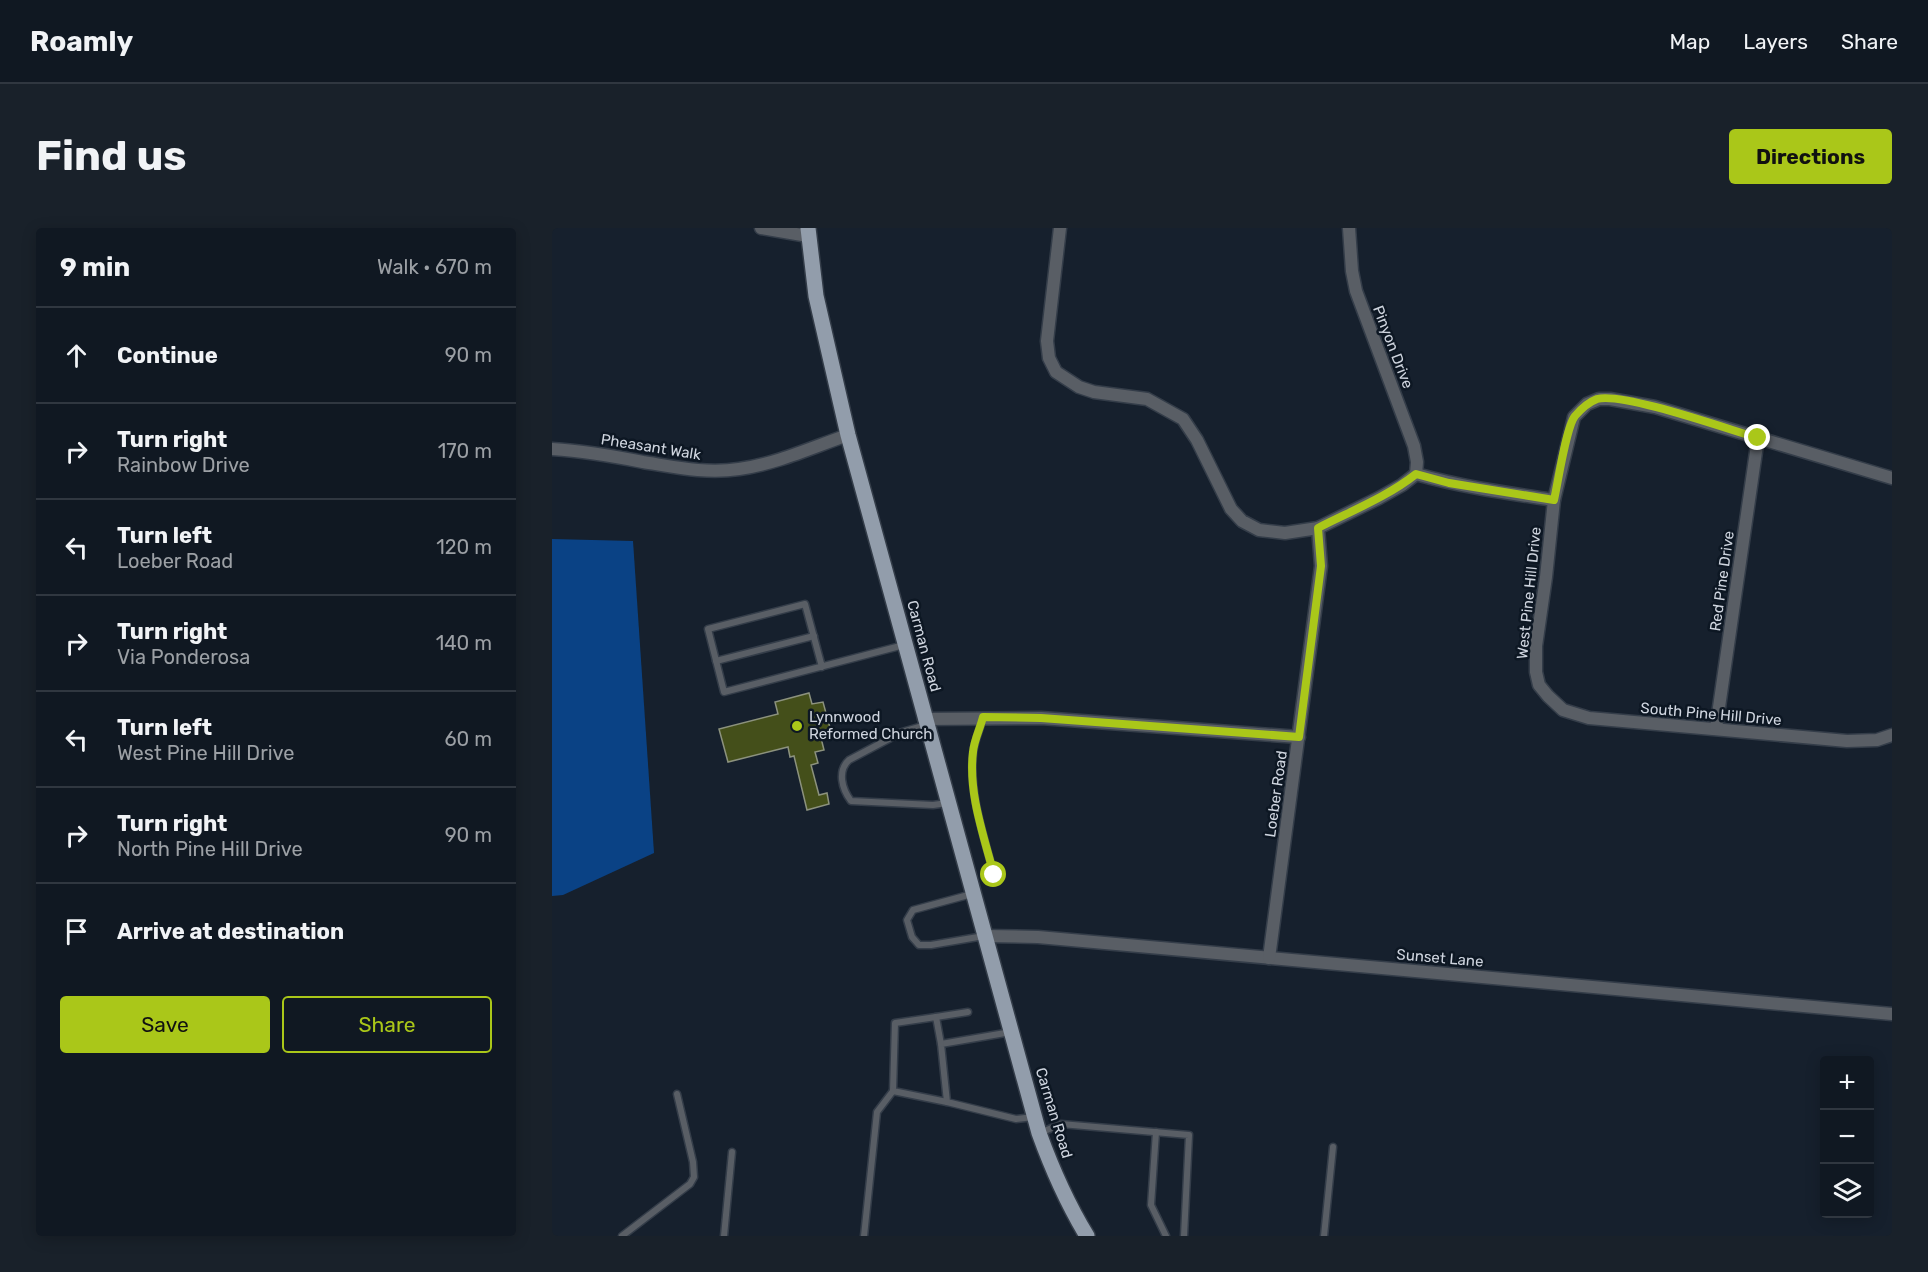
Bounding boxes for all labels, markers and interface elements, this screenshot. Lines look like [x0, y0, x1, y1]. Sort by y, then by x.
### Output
text: Roamly [30, 25, 133, 58]
text: Map [1669, 29, 1710, 54]
text: Layers [1743, 29, 1808, 54]
text: Share [1841, 29, 1898, 54]
button: Directions [1729, 129, 1892, 184]
text: Find us [36, 131, 187, 181]
text: 9 min [60, 252, 130, 283]
text: Walk · 670 m [377, 255, 492, 279]
street label: Pinyon Drive [1369, 303, 1417, 391]
icon: ahead [60, 339, 93, 372]
text: Continue [117, 342, 218, 369]
text: 90 m [445, 343, 492, 367]
route end [1744, 424, 1770, 450]
text: Turn right [117, 426, 227, 453]
street label: Pheasant Walk [600, 430, 703, 464]
icon: right [60, 435, 93, 468]
text: 170 m [438, 439, 492, 463]
text: Rainbow Drive [117, 453, 250, 477]
text: Turn left [117, 522, 212, 549]
street label: West Pine Hill Drive [1513, 526, 1545, 660]
street label: Red Pine Drive [1706, 530, 1738, 632]
icon: left [60, 531, 93, 564]
text: 120 m [436, 535, 492, 559]
text: Loeber Road [117, 549, 233, 573]
street label: Carman Road [903, 598, 945, 694]
text: Turn right [117, 618, 227, 645]
icon: right [60, 627, 93, 660]
text: 140 m [436, 631, 492, 655]
text: Via Ponderosa [117, 645, 250, 669]
street label: South Pine Hill Drive [1640, 699, 1782, 729]
place label: Lynnwood Reformed Church [809, 708, 932, 743]
text: Turn left [117, 714, 212, 741]
marker: Lynnwood Reformed Church [790, 719, 804, 733]
icon: left [60, 723, 93, 756]
text: 60 m [445, 727, 492, 751]
text: West Pine Hill Drive [117, 741, 294, 765]
street label: Loeber Road [1261, 750, 1291, 838]
text: Turn right [117, 810, 227, 837]
icon: right [60, 819, 93, 852]
text: 90 m [445, 823, 492, 847]
text: North Pine Hill Drive [117, 837, 303, 861]
route start [980, 861, 1006, 887]
icon: arrive [60, 915, 93, 948]
text: Arrive at destination [117, 918, 344, 945]
street label: Sunset Lane [1396, 945, 1484, 971]
button: Save [60, 996, 270, 1053]
button: Share [282, 996, 492, 1053]
map controls [1820, 1056, 1874, 1218]
button: + [1820, 1056, 1874, 1110]
street label: Carman Road [1032, 1065, 1076, 1161]
button: − [1820, 1110, 1874, 1164]
button: layers [1820, 1164, 1874, 1218]

